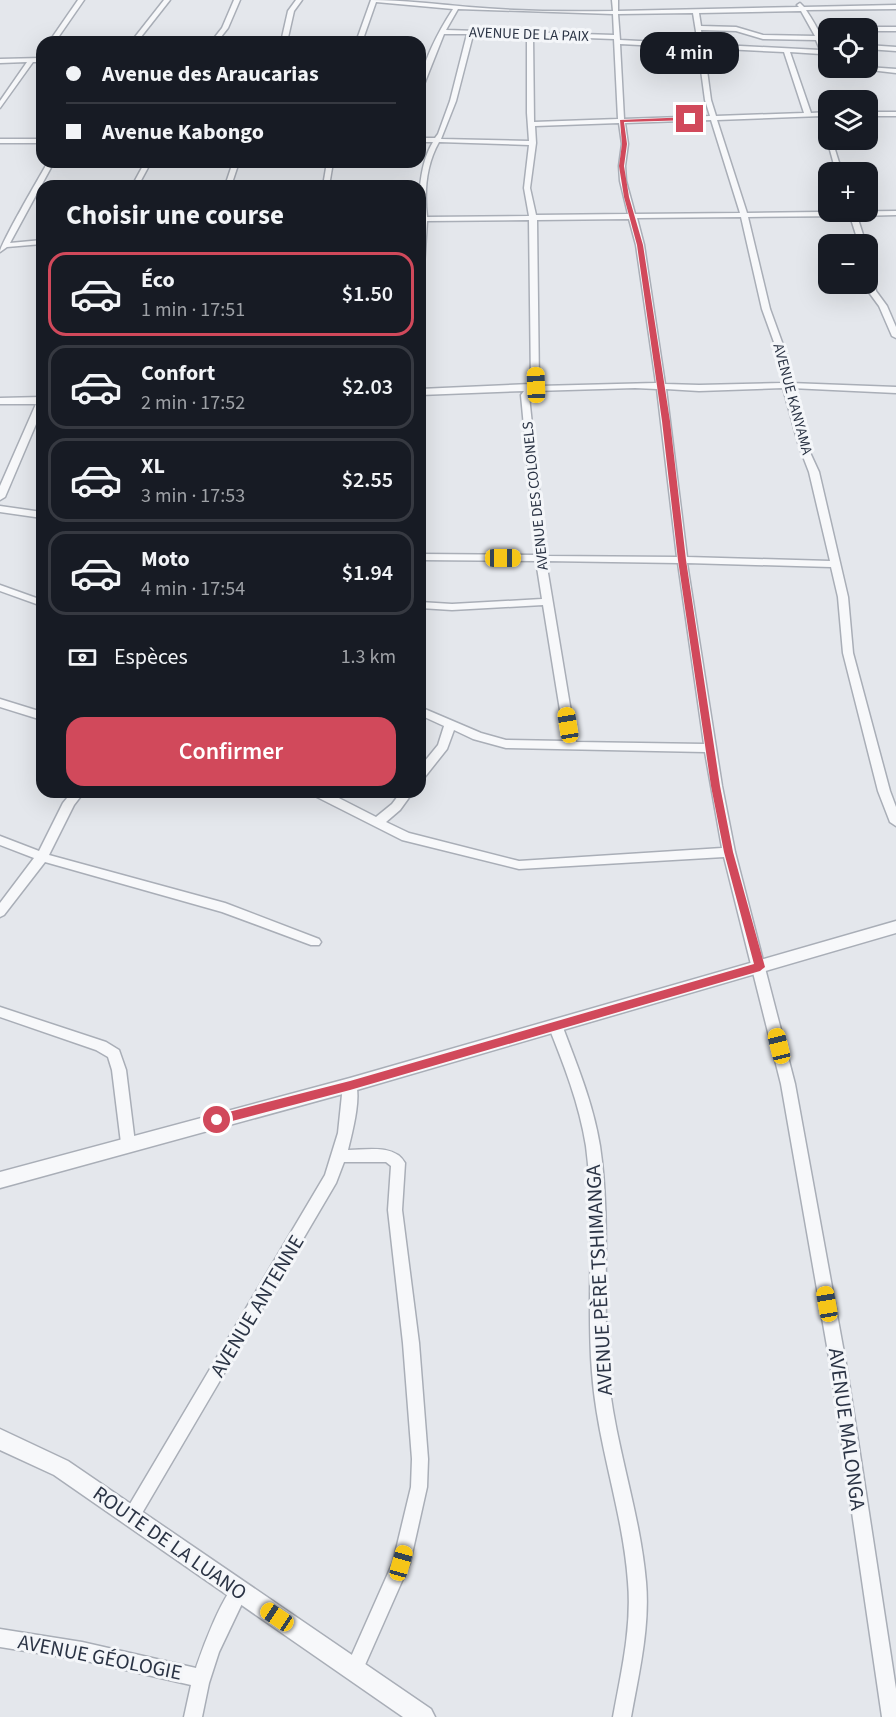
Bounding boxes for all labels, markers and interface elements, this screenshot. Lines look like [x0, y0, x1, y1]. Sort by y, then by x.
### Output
map controls [818, 18, 878, 294]
button: locate [818, 18, 878, 78]
street label: AVENUE DE LA PAIX [469, 22, 590, 47]
callout: 4 min [640, 32, 740, 74]
text: 4 min [666, 39, 713, 67]
text: Avenue des Araucarias [102, 58, 319, 90]
button: layers [818, 90, 878, 150]
route end [676, 105, 703, 132]
text: Avenue Kabongo [102, 116, 264, 148]
button: + [818, 162, 878, 222]
text: Choisir une course [66, 196, 284, 235]
button: − [818, 234, 878, 294]
text: Éco [141, 264, 175, 296]
icon: car [69, 267, 123, 321]
text: $1.50 [342, 278, 393, 310]
text: 1 min · 17:51 [141, 296, 245, 324]
street label: AVENUE KANYAMA [768, 341, 818, 458]
text: Confort [141, 357, 215, 389]
icon: car [69, 360, 123, 414]
car [526, 367, 546, 403]
text: $2.03 [342, 371, 393, 403]
text: 2 min · 17:52 [141, 389, 245, 417]
street label: AVENUE DES COLONELS [517, 420, 554, 571]
text: XL [141, 450, 165, 482]
icon: car [69, 453, 123, 507]
text: $2.55 [342, 464, 393, 496]
text: 3 min · 17:53 [141, 482, 245, 510]
text: Moto [141, 543, 190, 575]
icon: car [69, 546, 123, 600]
car [485, 549, 521, 567]
text: $1.94 [342, 557, 393, 589]
text: 4 min · 17:54 [141, 575, 245, 603]
icon: cash [66, 641, 99, 674]
text: Espèces [114, 641, 188, 673]
text: 1.3 km [341, 643, 396, 671]
car [556, 706, 580, 744]
button: Confirmer [66, 717, 396, 786]
car [766, 1026, 792, 1066]
route start [203, 1106, 230, 1133]
street label: AVENUE PÈRE TSHIMANGA [578, 1163, 620, 1396]
street label: AVENUE ANTENNE [203, 1229, 311, 1383]
car [815, 1285, 839, 1323]
street label: AVENUE MALONGA [821, 1346, 873, 1513]
street label: ROUTE DE LA LUANO [87, 1479, 253, 1607]
car [387, 1543, 415, 1583]
car [257, 1599, 297, 1635]
street label: AVENUE GÉOLOGIE [15, 1626, 185, 1688]

